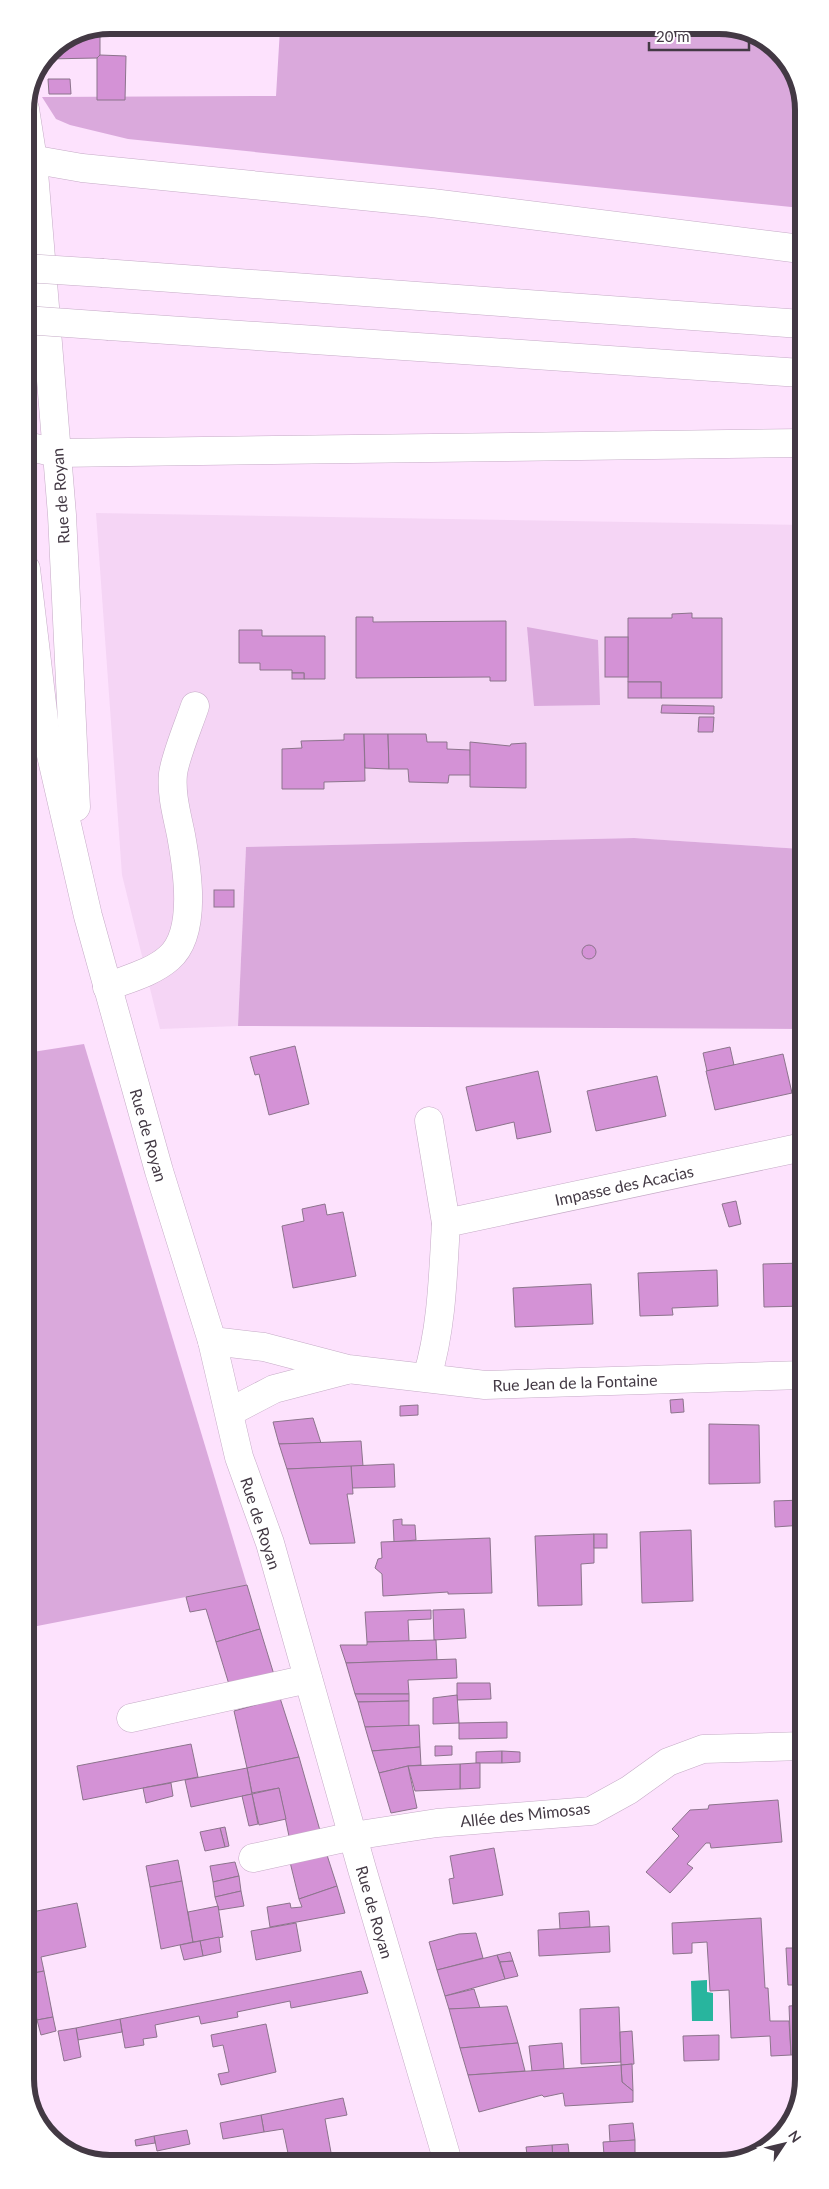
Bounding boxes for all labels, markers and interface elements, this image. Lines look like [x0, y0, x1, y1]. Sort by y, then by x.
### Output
scale bar [649, 20, 749, 52]
text: 20 m [656, 27, 690, 45]
street label: Rue de Royan [47, 447, 73, 545]
street label: Rue de Royan [127, 1086, 171, 1184]
street label: Impasse des Acacias [553, 1161, 695, 1209]
street label: Rue Jean de la Fontaine [492, 1370, 658, 1394]
street label: Rue de Royan [237, 1474, 285, 1572]
street label: Allée des Mimosas [459, 1798, 591, 1830]
street label: Rue de Royan [353, 1863, 397, 1961]
north arrow [759, 2119, 809, 2169]
text: N [785, 2127, 805, 2146]

